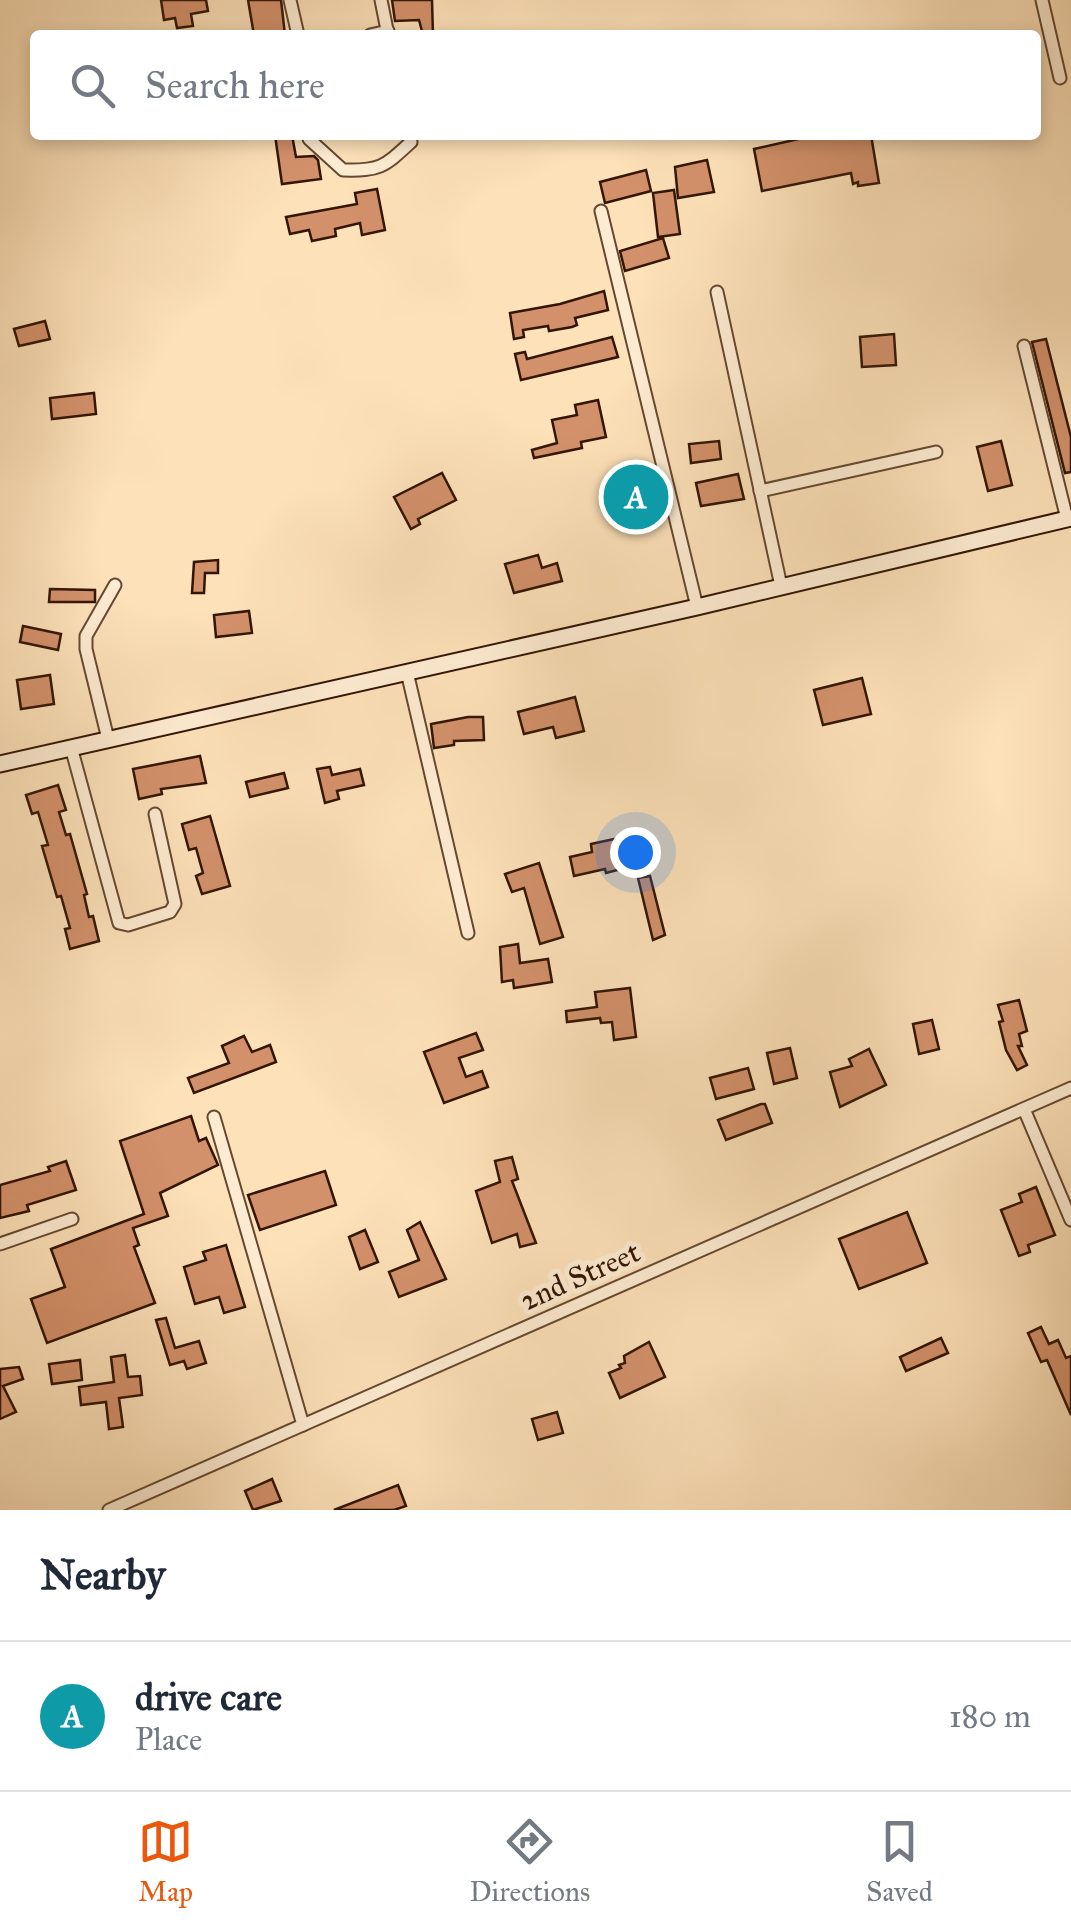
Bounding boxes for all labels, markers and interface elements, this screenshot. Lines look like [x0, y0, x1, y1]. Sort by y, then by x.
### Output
search box [30, 30, 1041, 140]
icon: search [65, 58, 120, 113]
text: Search here [145, 62, 325, 108]
pin: A [604, 460, 668, 534]
your location [610, 827, 661, 878]
street label: 2nd Street [515, 1234, 646, 1318]
text: Nearby [40, 1549, 165, 1601]
text: drive care [135, 1674, 282, 1720]
text: A [62, 1697, 83, 1736]
text: 180 m [949, 1697, 1031, 1736]
text: Place [135, 1720, 202, 1759]
tab: Map [138, 1814, 193, 1909]
tab: Directions [469, 1814, 590, 1909]
tab: Saved [866, 1814, 933, 1909]

